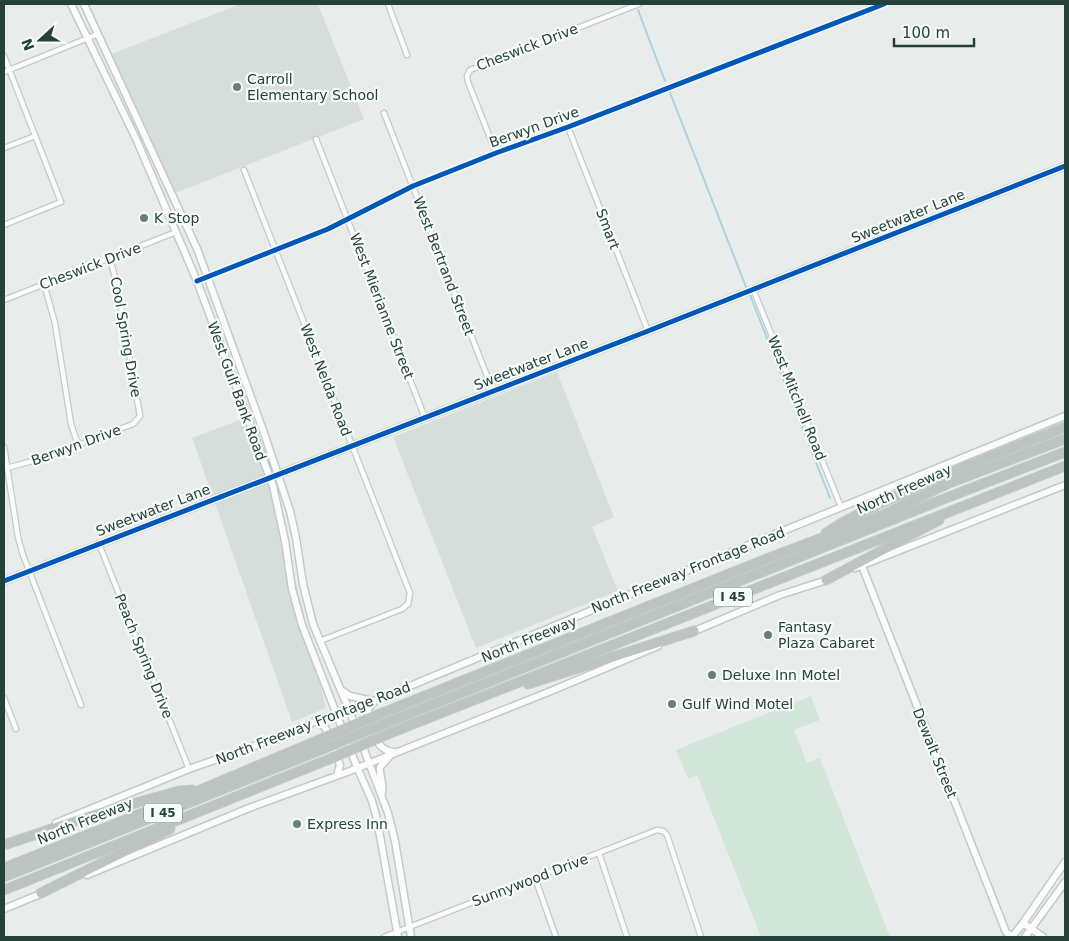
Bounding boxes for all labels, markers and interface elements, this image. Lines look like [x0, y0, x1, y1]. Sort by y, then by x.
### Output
north arrow [15, 15, 65, 65]
scale bar [894, 15, 974, 47]
street label: Cheswick Drive [474, 20, 580, 74]
text: 100 m [902, 24, 950, 42]
text: N [18, 36, 37, 53]
place label: Carroll Elementary School [247, 71, 379, 103]
marker: Carroll Elementary School [231, 81, 243, 93]
street label: Berwyn Drive [487, 103, 581, 151]
street label: Sweetwater Lane [849, 186, 967, 246]
street label: West Bertrand Street [410, 194, 478, 338]
street label: Smart [593, 206, 623, 252]
place label: K Stop [154, 210, 200, 226]
marker: K Stop [138, 212, 150, 224]
street label: West Mierianne Street [347, 231, 417, 382]
street label: Cheswick Drive [37, 239, 143, 293]
street label: Cool Spring Drive [108, 275, 144, 399]
street label: West Gulf Bank Road [204, 319, 270, 463]
street label: West Nelda Road [297, 322, 355, 438]
street label: West Mitchell Road [765, 333, 829, 463]
street label: Sweetwater Lane [472, 335, 590, 393]
street label: Berwyn Drive [29, 421, 123, 469]
street label: North Freeway [854, 461, 954, 517]
street label: Sweetwater Lane [94, 481, 212, 539]
street label: North Freeway Frontage Road [589, 524, 787, 616]
road number: I 45 [714, 588, 752, 606]
street label: Peach Spring Drive [112, 591, 176, 721]
street label: North Freeway [479, 613, 579, 665]
place label: Fantasy Plaza Cabaret [778, 619, 875, 651]
marker: Fantasy Plaza Cabaret [762, 629, 774, 641]
place label: Deluxe Inn Motel [722, 667, 840, 683]
marker: Deluxe Inn Motel [706, 669, 718, 681]
street label: North Freeway Frontage Road [213, 678, 413, 768]
place label: Gulf Wind Motel [682, 696, 793, 712]
marker: Gulf Wind Motel [666, 698, 678, 710]
street label: Dewalt Street [910, 706, 961, 801]
street label: North Freeway [35, 795, 135, 847]
road number: I 45 [144, 804, 182, 822]
place label: Express Inn [307, 816, 388, 832]
marker: Express Inn [291, 818, 303, 830]
street label: Sunnywood Drive [470, 850, 590, 910]

